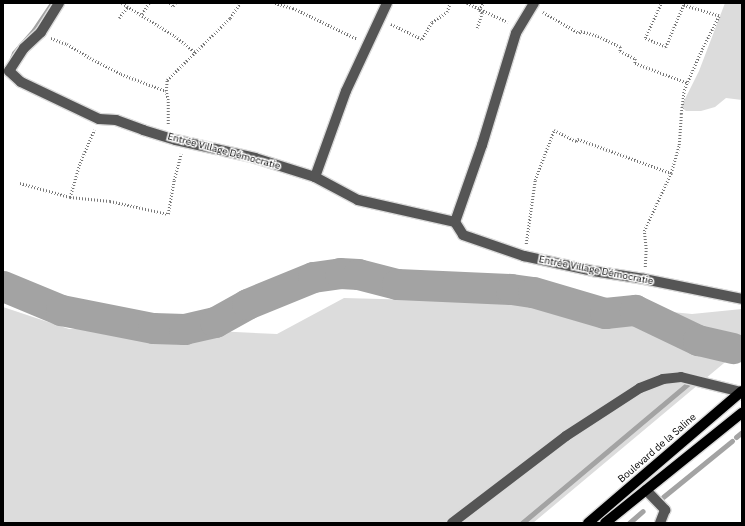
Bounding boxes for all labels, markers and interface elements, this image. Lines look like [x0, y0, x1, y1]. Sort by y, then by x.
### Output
street label: Entrée Village Démocratie [166, 130, 282, 172]
street label: Entrée Village Démocratie [538, 253, 654, 287]
street label: Boulevard de la Saline [616, 411, 698, 485]

